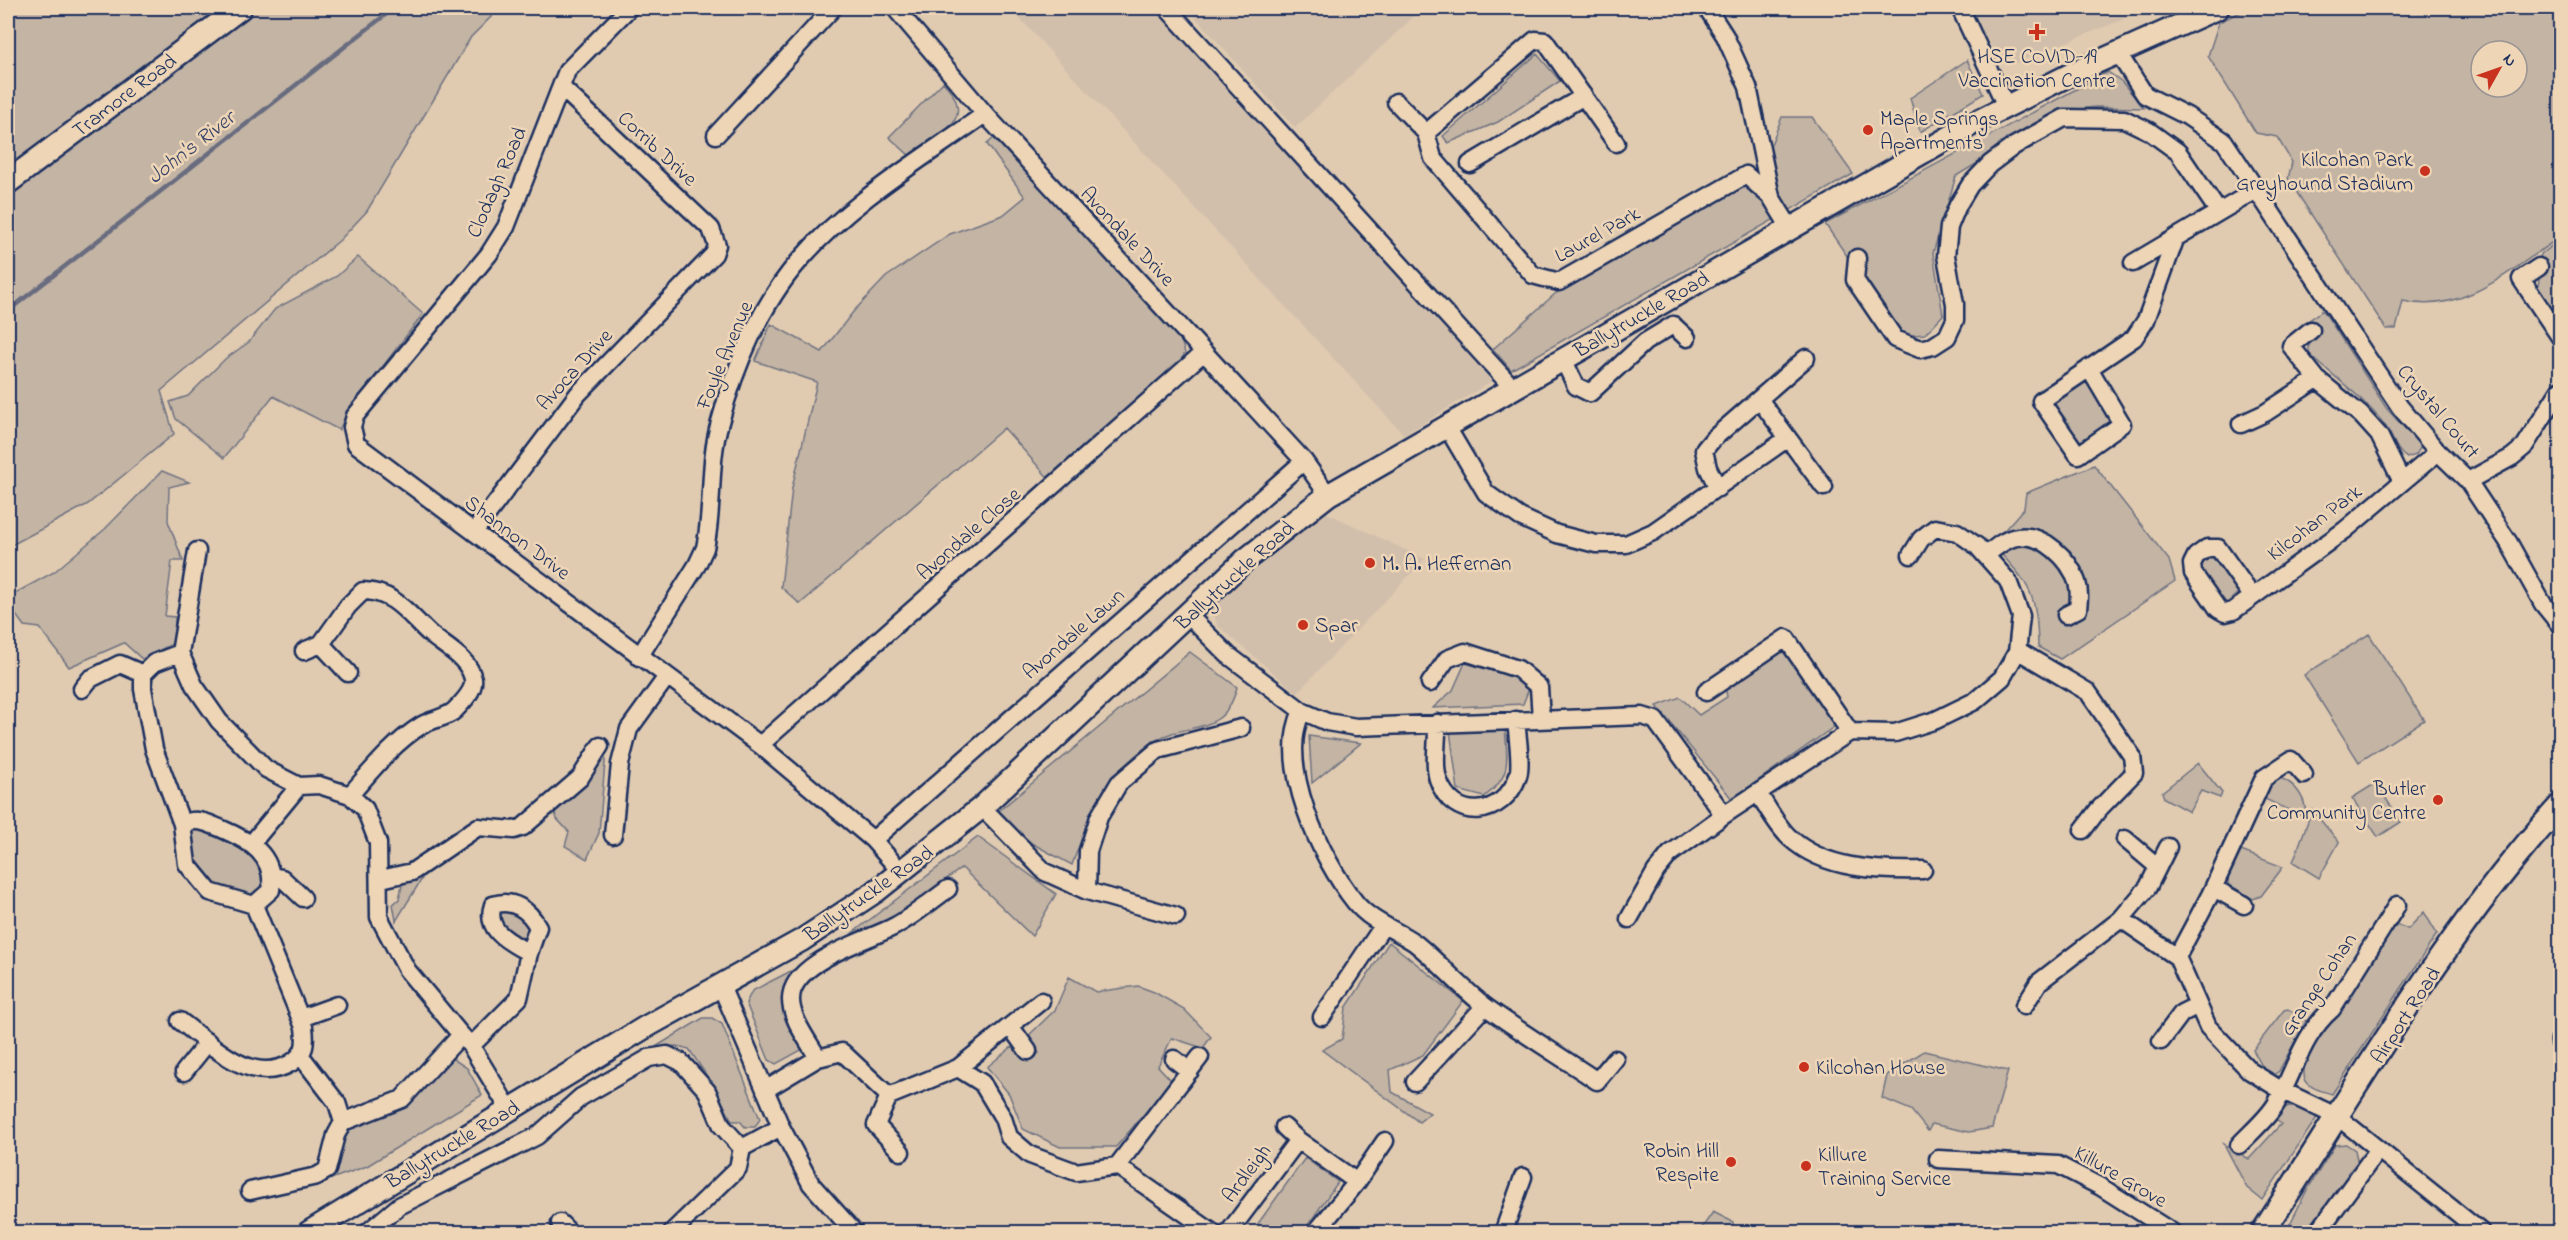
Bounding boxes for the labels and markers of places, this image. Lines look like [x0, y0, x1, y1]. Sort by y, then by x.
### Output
marker: HSE COVID-19 Vaccination Centre [2028, 23, 2046, 41]
place label: HSE COVID-19 Vaccination Centre [1958, 43, 2116, 97]
place label: Maple Springs Apartments [1880, 105, 1999, 159]
marker: Maple Springs Apartments [1861, 123, 1875, 137]
place label: Kilcohan Park Greyhound Stadium [2236, 146, 2414, 202]
marker: Kilcohan Park Greyhound Stadium [2418, 164, 2432, 178]
place label: M. A. Heffernan [1382, 550, 1511, 580]
marker: M. A. Heffernan [1363, 556, 1377, 570]
place label: Spar [1315, 612, 1358, 642]
marker: Spar [1296, 618, 1310, 632]
place label: Butler Community Centre [2267, 775, 2427, 831]
marker: Butler Community Centre [2431, 793, 2445, 807]
place label: Kilcohan House [1816, 1054, 1946, 1084]
marker: Kilcohan House [1797, 1060, 1811, 1074]
place label: Robin Hill Respite [1644, 1137, 1720, 1191]
place label: Killure Training Service [1818, 1141, 1951, 1197]
marker: Robin Hill Respite [1724, 1155, 1738, 1169]
marker: Killure Training Service [1799, 1159, 1813, 1173]

